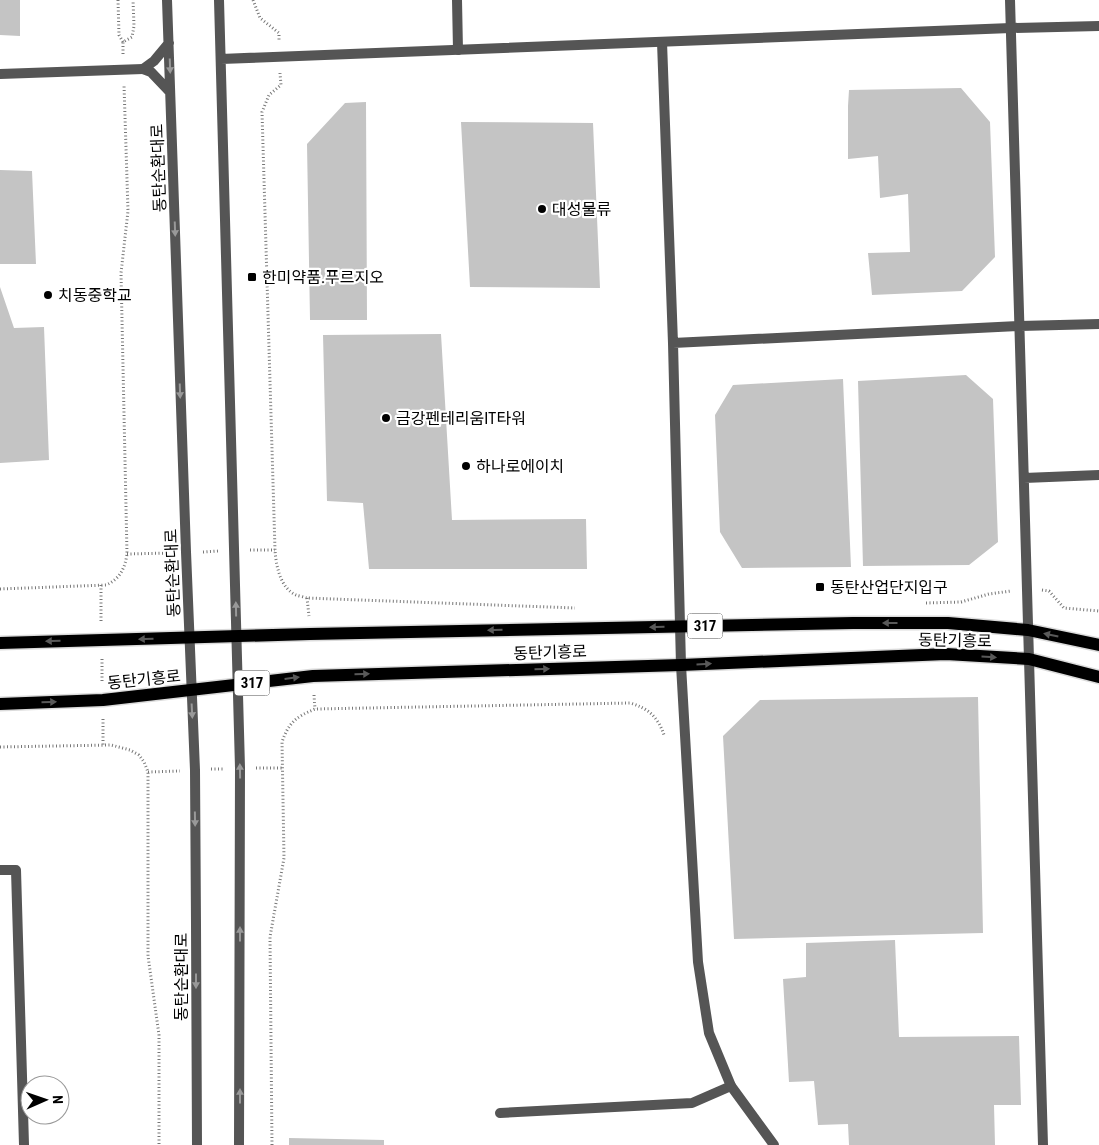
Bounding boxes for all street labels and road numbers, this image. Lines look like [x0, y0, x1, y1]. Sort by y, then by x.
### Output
street label: 동탄순환대로 [147, 123, 170, 212]
street label: 동탄순환대로 [161, 528, 184, 617]
road number: 317 [688, 614, 722, 638]
street label: 동탄기흥로 [918, 630, 992, 651]
street label: 동탄기흥로 [513, 642, 587, 663]
street label: 동탄기흥로 [106, 666, 182, 693]
road number: 317 [234, 670, 270, 696]
street label: 동탄순환대로 [172, 933, 191, 1021]

